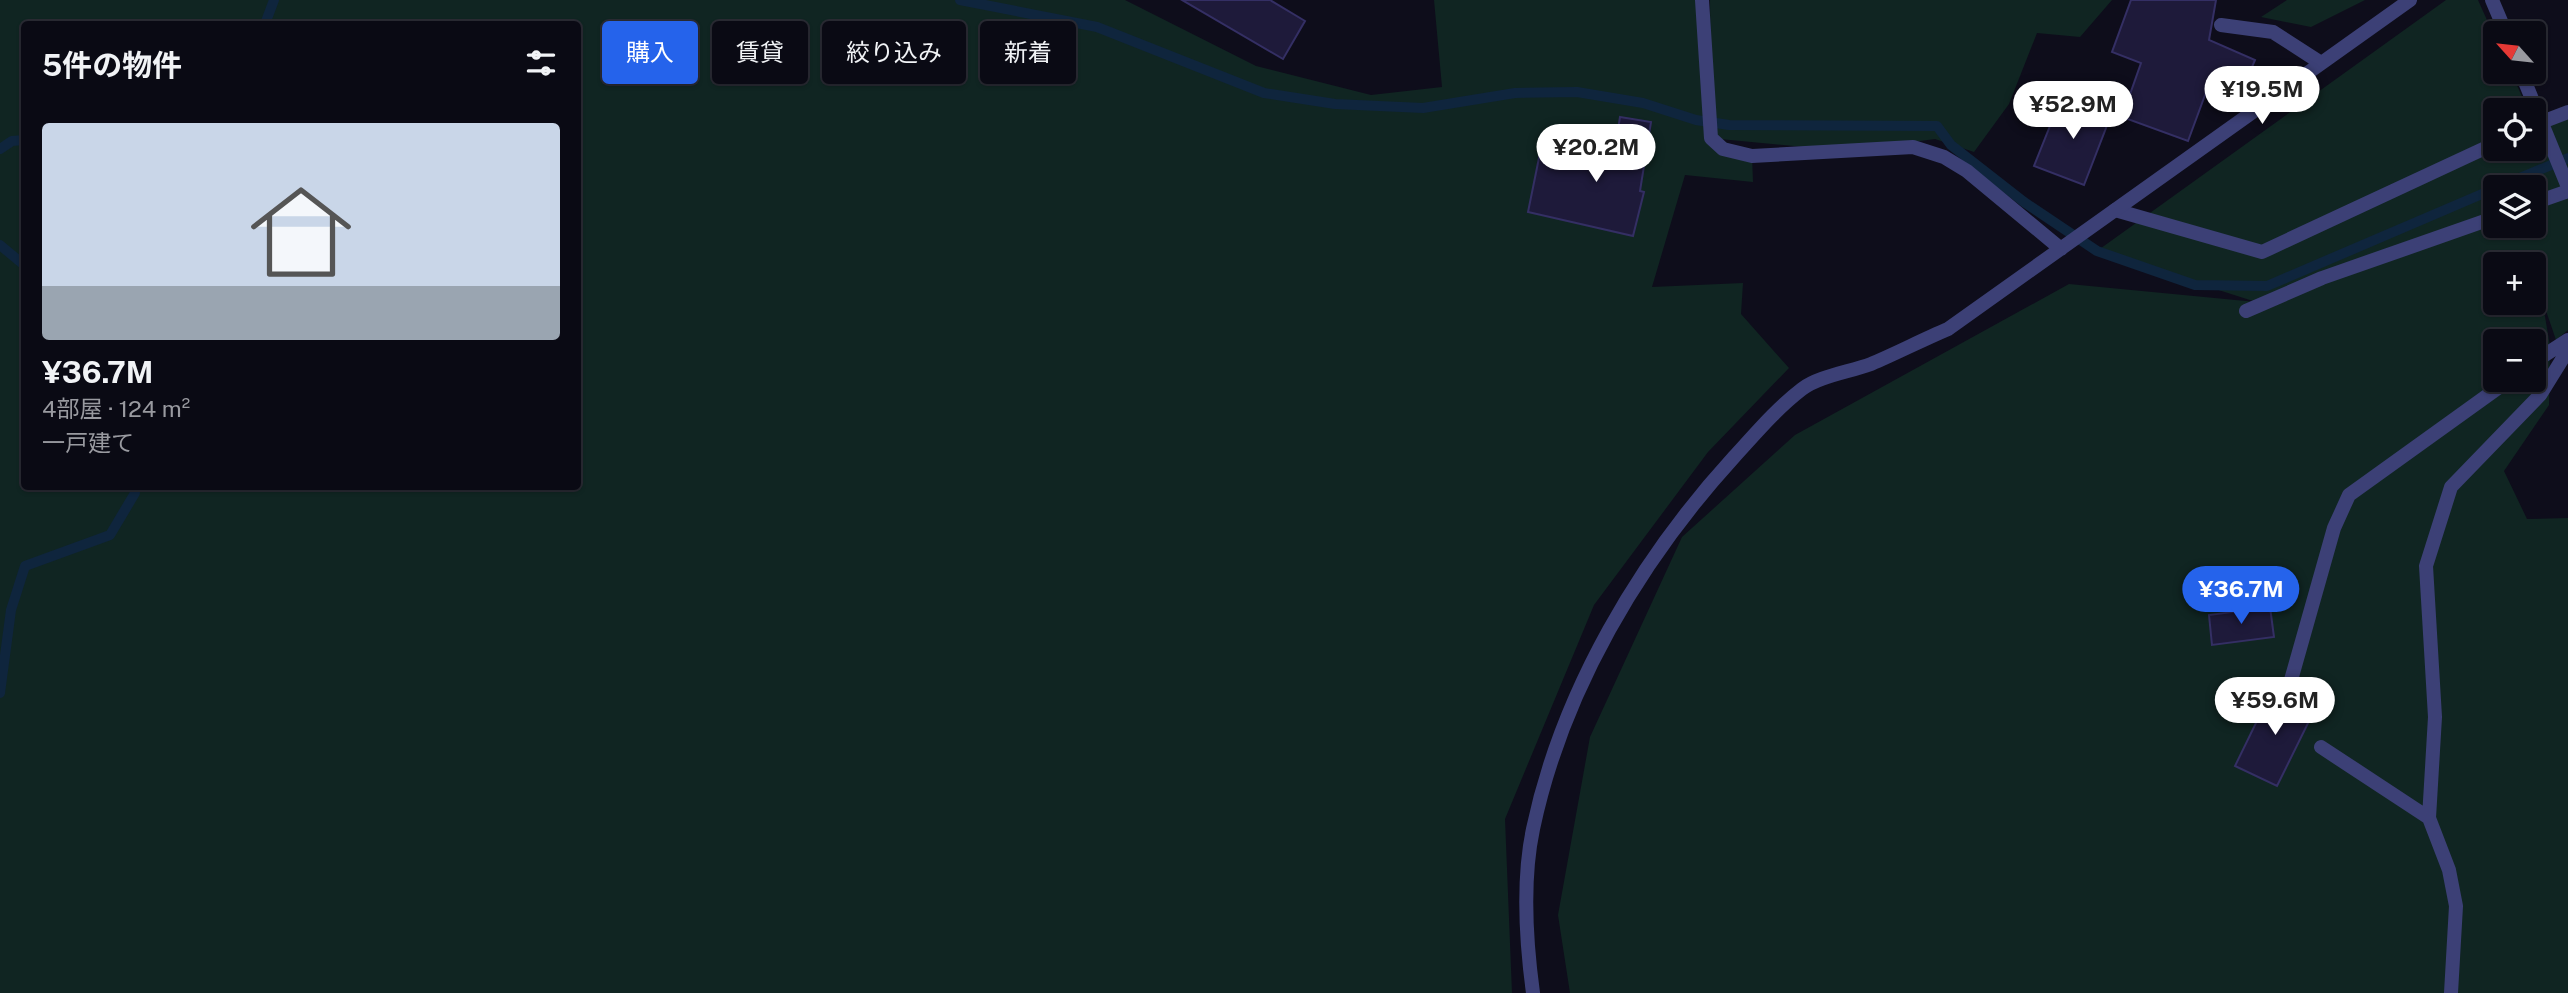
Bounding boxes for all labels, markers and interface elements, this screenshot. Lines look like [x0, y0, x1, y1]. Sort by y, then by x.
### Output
chip: 購入 [602, 21, 698, 84]
chip: 賃貸 [712, 21, 808, 84]
chip: 絞り込み [822, 21, 966, 84]
chip: 新着 [980, 21, 1076, 84]
north arrow [2483, 21, 2546, 84]
map controls [2483, 21, 2546, 392]
icon: filters [522, 44, 560, 82]
text: 5件の物件 [42, 47, 182, 83]
pin: ¥19.5M [2205, 66, 2319, 126]
text: ¥19.5M [2221, 75, 2303, 102]
pin: ¥52.9M [2016, 82, 2130, 141]
text: ¥52.9M [2029, 90, 2117, 117]
button: locate [2483, 98, 2546, 161]
pin: ¥20.2M [1539, 124, 1653, 184]
text: ¥20.2M [1553, 133, 1639, 160]
icon: home [238, 169, 364, 295]
button: layers [2483, 175, 2546, 238]
button: + [2483, 252, 2546, 315]
button: − [2483, 329, 2546, 392]
text: ¥36.7M [42, 354, 153, 390]
text: 4部屋 · 124 m² [42, 395, 190, 422]
text: 一戸建て [42, 429, 134, 456]
pin: ¥36.7M [2184, 566, 2298, 626]
text: ¥36.7M [2198, 575, 2284, 602]
pin: ¥59.6M [2218, 678, 2332, 737]
text: ¥59.6M [2231, 686, 2319, 713]

